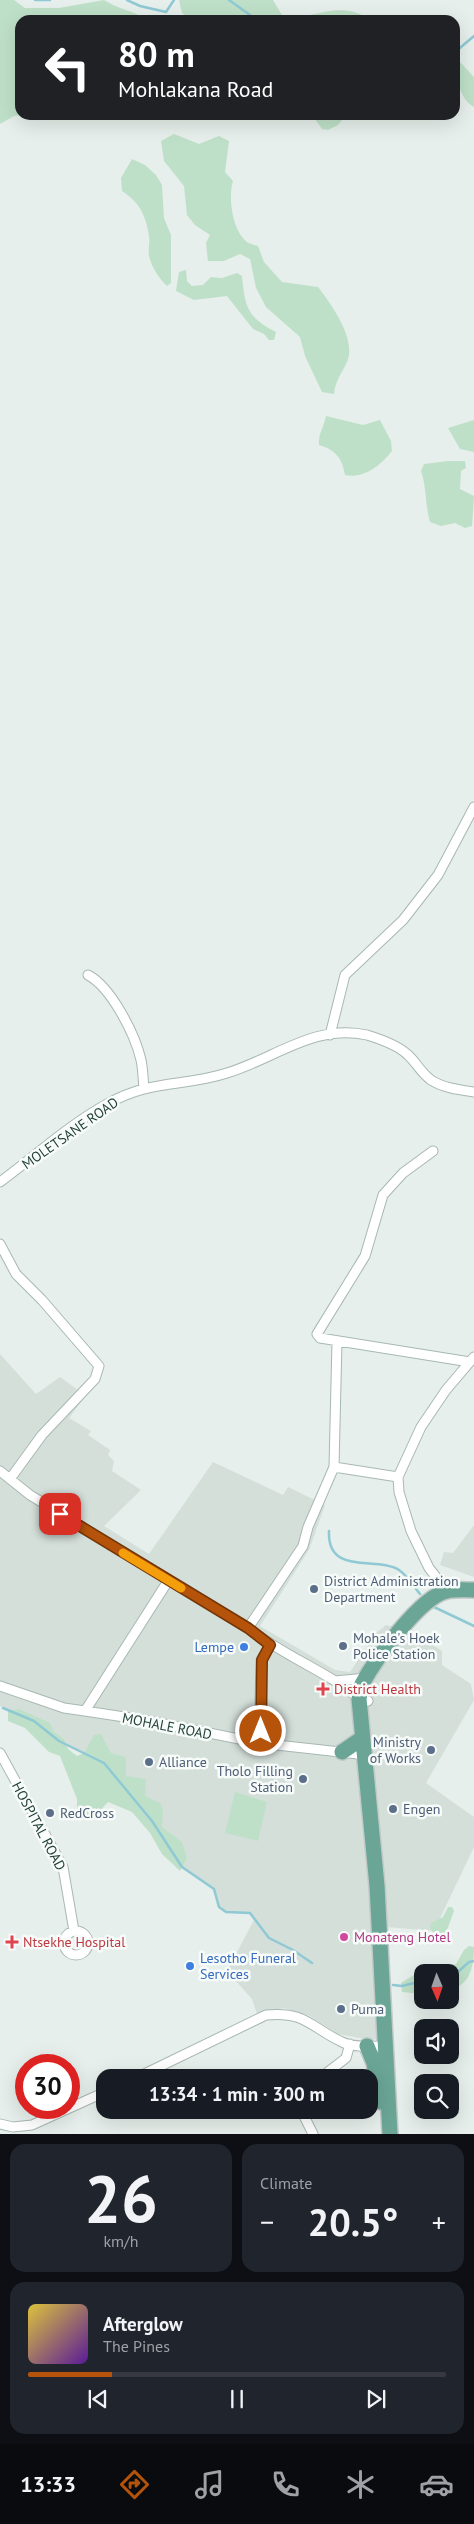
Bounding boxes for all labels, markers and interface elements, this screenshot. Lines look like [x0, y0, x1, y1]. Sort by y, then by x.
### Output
text: 80 m [118, 31, 195, 77]
icon: left [35, 35, 100, 100]
text: Mohlakana Road [118, 75, 273, 103]
street label: MOLETSANE ROAD [18, 1093, 122, 1173]
pin [39, 1493, 81, 1535]
icon: arrive [46, 1500, 74, 1528]
place label: District Administration Department [324, 1572, 459, 1606]
marker: District Administration Department [308, 1583, 320, 1595]
place label: Mohale's Hoek Police Station [353, 1629, 440, 1663]
place label: Lempe [194, 1638, 234, 1656]
marker: Mohale's Hoek Police Station [337, 1640, 349, 1652]
marker: Lempe [238, 1641, 250, 1653]
place label: District Health [334, 1680, 421, 1698]
marker: District Health [316, 1682, 330, 1696]
position arrow [234, 1704, 286, 1756]
street label: MOHALE ROAD [121, 1708, 213, 1744]
place label: Ministry of Works [370, 1733, 421, 1767]
marker: Ministry of Works [425, 1744, 437, 1756]
place label: Alliance [159, 1753, 207, 1771]
marker: Alliance [143, 1756, 155, 1768]
place label: Tholo Filling Station [217, 1762, 293, 1796]
marker: Tholo Filling Station [297, 1773, 309, 1785]
street label: HOSPITAL ROAD [8, 1779, 70, 1873]
place label: Engen [403, 1800, 440, 1818]
marker: Engen [387, 1803, 399, 1815]
place label: RedCross [60, 1804, 114, 1822]
marker: RedCross [44, 1807, 56, 1819]
place label: Monateng Hotel [354, 1928, 451, 1946]
marker: Monateng Hotel [338, 1931, 350, 1943]
place label: Ntsekhe Hospital [23, 1933, 125, 1951]
marker: Ntsekhe Hospital [5, 1935, 19, 1949]
place label: Lesotho Funeral Services [200, 1949, 296, 1983]
marker: Lesotho Funeral Services [184, 1960, 196, 1972]
north arrow [414, 1964, 459, 2009]
map controls [414, 1964, 459, 2119]
place label: Puma [351, 2000, 384, 2018]
marker: Puma [335, 2003, 347, 2015]
button: sound [414, 2019, 459, 2064]
speed limit sign: 30 [15, 2054, 80, 2119]
button: search [414, 2074, 459, 2119]
text: 13:34 · 1 min · 300 m [149, 2082, 325, 2106]
text: 26 [84, 2156, 158, 2240]
text: Climate [260, 2173, 312, 2193]
text: 20.5° [308, 2197, 398, 2246]
text: − [260, 2203, 274, 2240]
text: + [432, 2203, 446, 2240]
text: km/h [103, 2231, 139, 2251]
text: Afterglow [103, 2312, 183, 2336]
text: The Pines [103, 2336, 170, 2356]
icon: previous [84, 2385, 112, 2413]
icon: pause [223, 2385, 251, 2413]
icon: next [362, 2385, 390, 2413]
icon: directions [117, 2467, 152, 2502]
icon: music [192, 2467, 227, 2502]
icon: phone [268, 2467, 303, 2502]
icon: climate [343, 2467, 378, 2502]
icon: car [419, 2467, 454, 2502]
text: 13:33 [20, 2470, 76, 2498]

